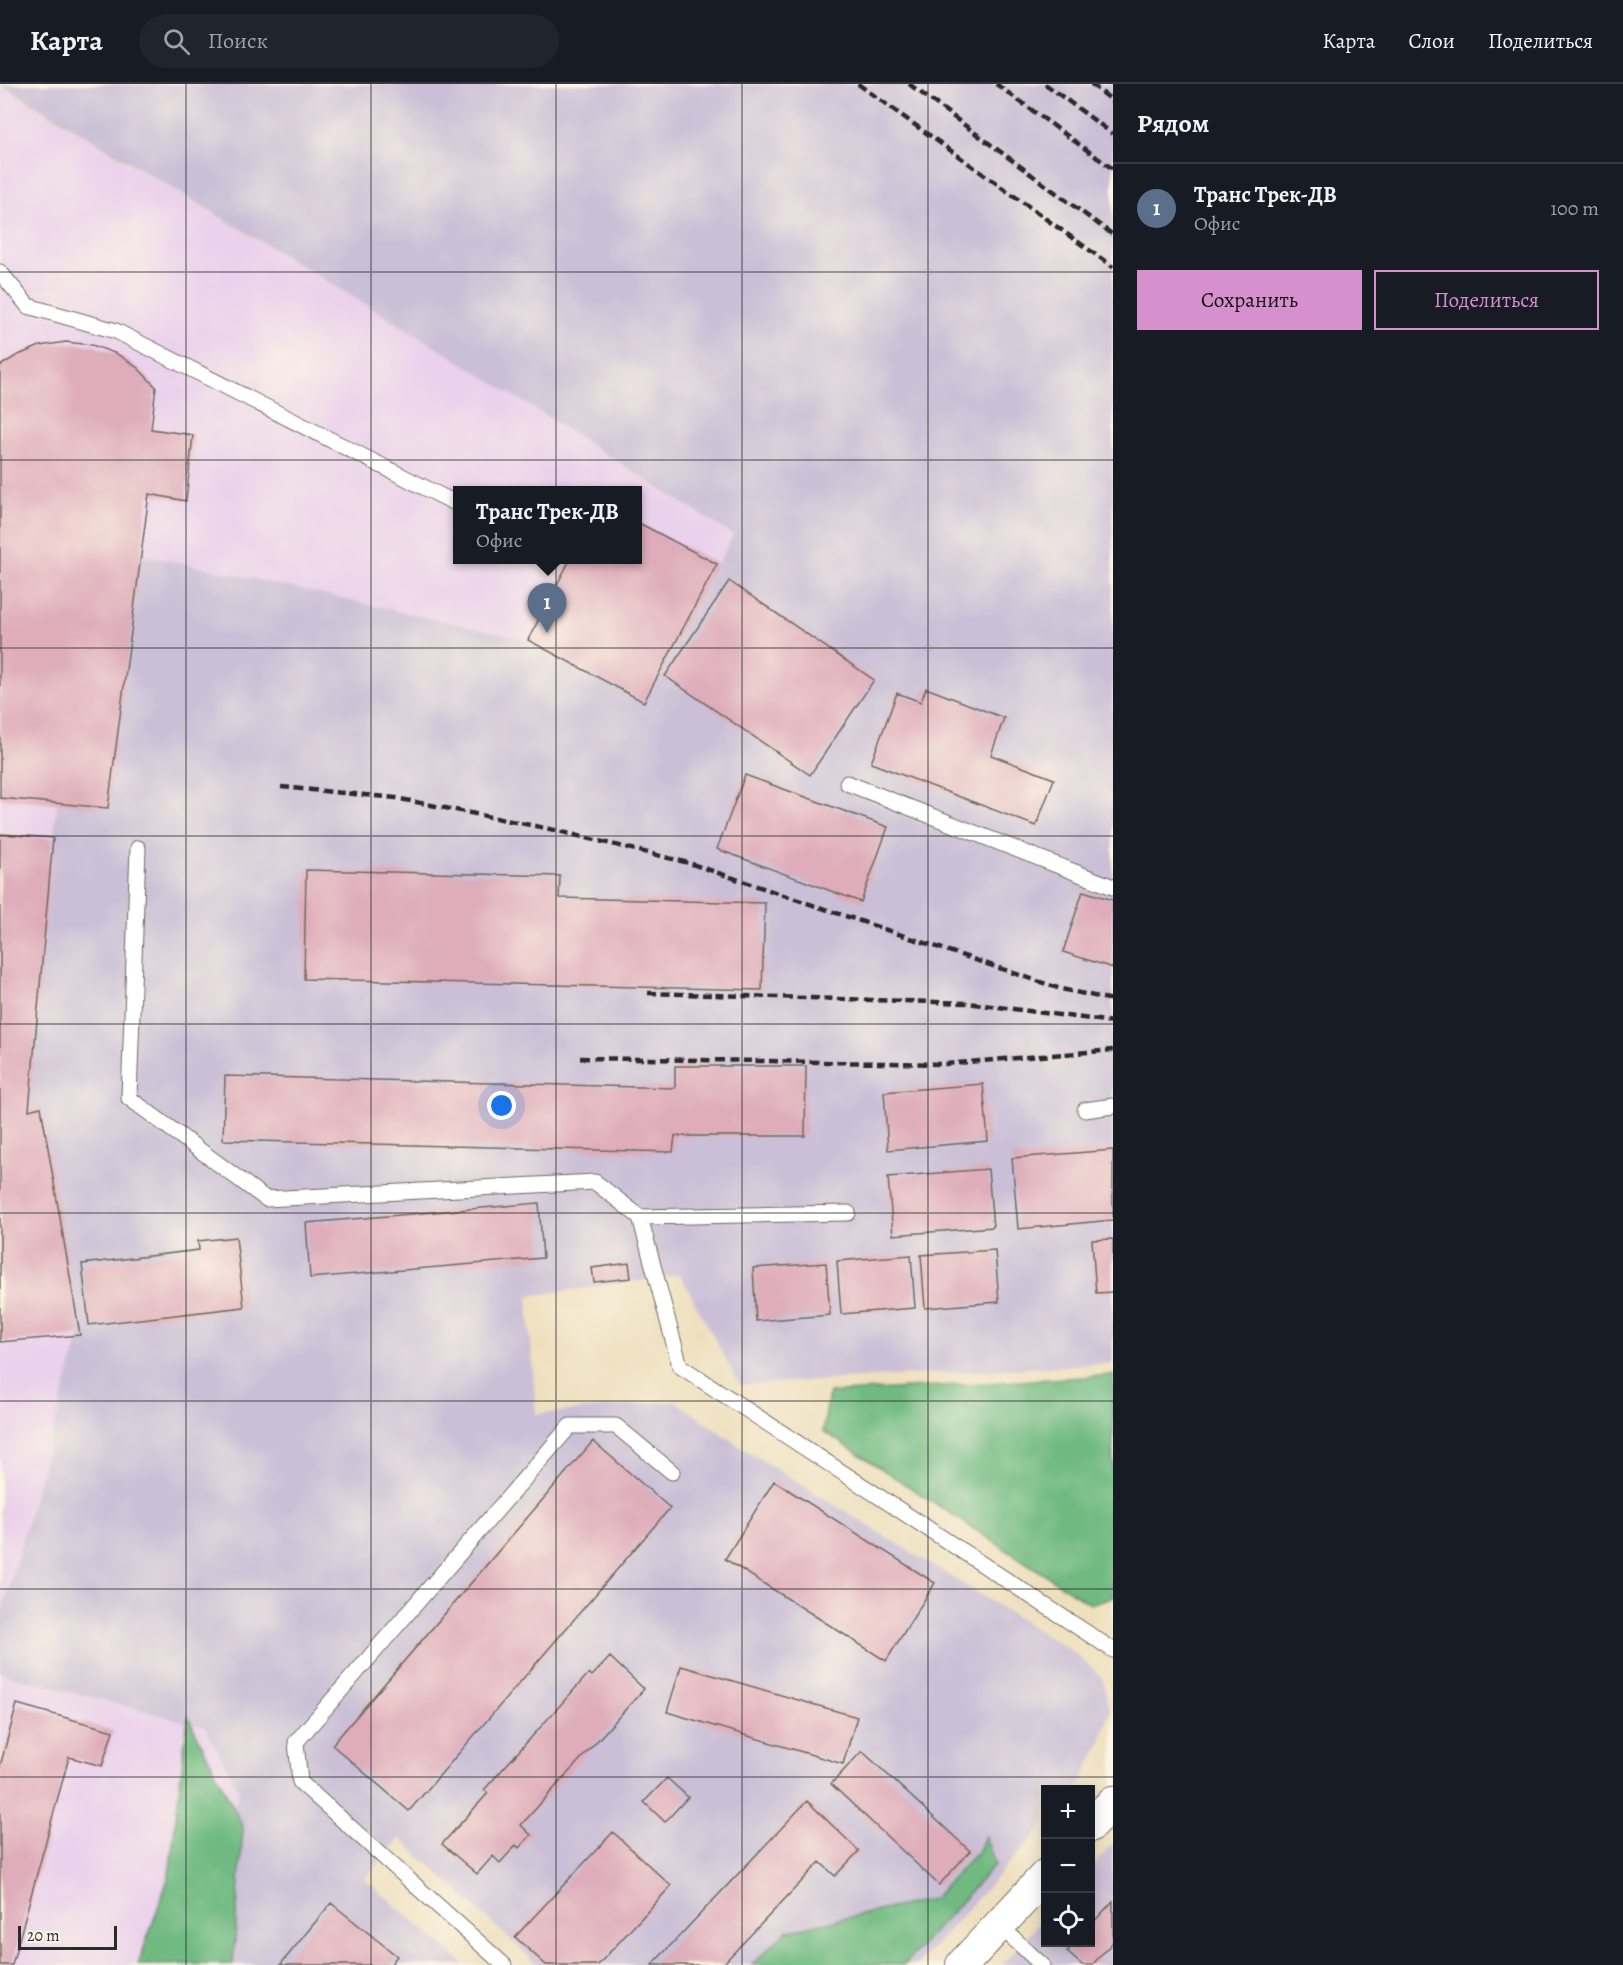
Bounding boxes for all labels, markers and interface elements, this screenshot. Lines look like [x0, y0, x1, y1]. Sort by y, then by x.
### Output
search box [139, 14, 559, 68]
text: Карта [30, 22, 103, 60]
icon: search [160, 25, 193, 58]
text: Поиск [208, 26, 268, 56]
text: Карта [1322, 27, 1375, 55]
text: Слои [1408, 27, 1455, 55]
text: Поделиться [1488, 27, 1593, 55]
text: Рядом [1137, 106, 1209, 141]
text: Транс Трек-ДВ [1194, 180, 1337, 210]
text: 1 [1153, 195, 1160, 222]
text: 100 m [1550, 195, 1599, 222]
text: Офис [1194, 210, 1240, 237]
button: Сохранить [1137, 270, 1362, 330]
button: Поделиться [1374, 270, 1599, 330]
popup [453, 486, 642, 564]
text: Транс Трек-ДВ [476, 497, 619, 527]
text: Офис [476, 527, 522, 554]
pin: 1 [528, 584, 566, 633]
your location [487, 1091, 516, 1120]
map controls [1041, 1785, 1095, 1947]
button: + [1041, 1785, 1095, 1839]
button: − [1041, 1839, 1095, 1893]
button: locate [1041, 1893, 1095, 1947]
scale bar [18, 1923, 117, 1950]
text: 20 m [27, 1925, 60, 1947]

